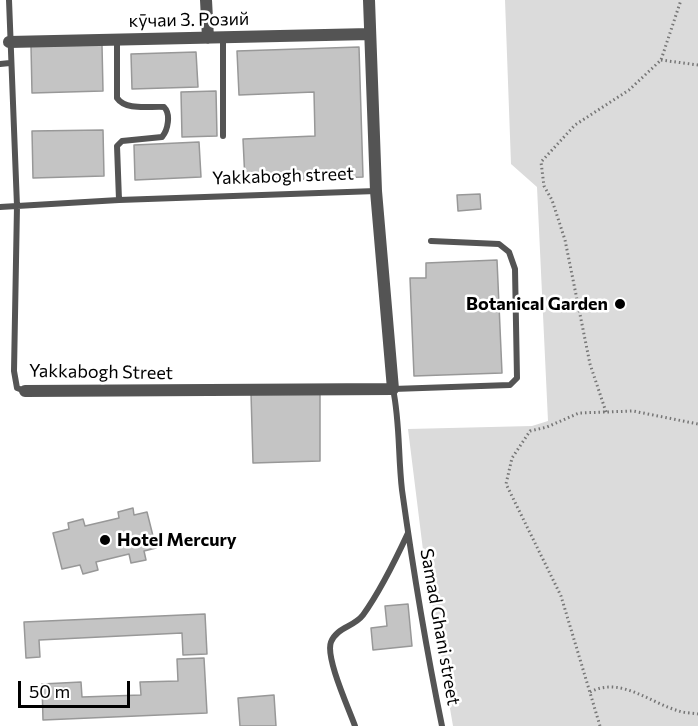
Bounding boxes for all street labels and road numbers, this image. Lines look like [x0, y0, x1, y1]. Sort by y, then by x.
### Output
street label: кӯчаи З. Розий [128, 8, 250, 32]
street label: Yakkabogh street [212, 163, 354, 189]
street label: Yakkabogh Street [29, 360, 173, 384]
street label: Samad Ghani street [416, 547, 464, 707]

